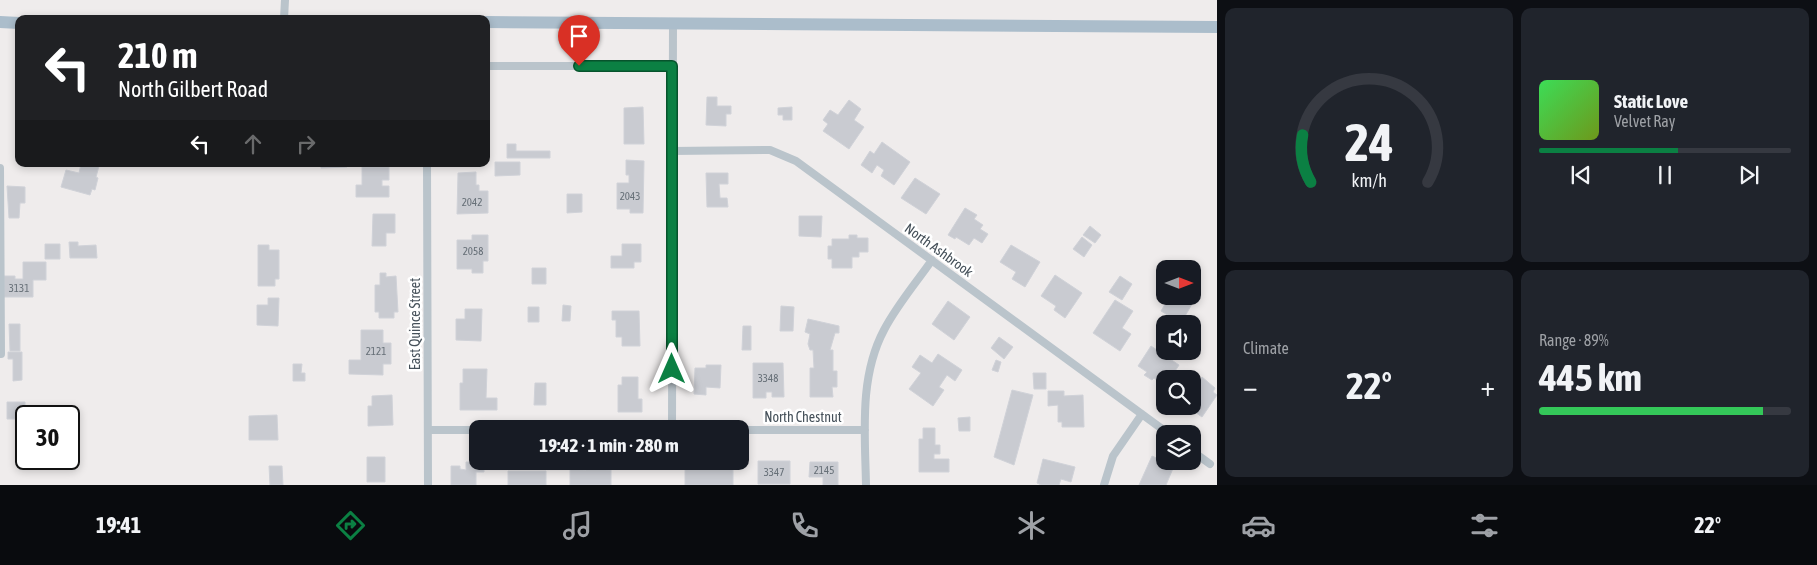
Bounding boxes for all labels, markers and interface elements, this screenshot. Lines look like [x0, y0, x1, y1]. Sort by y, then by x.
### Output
pin [558, 15, 600, 66]
icon: arrive [565, 22, 593, 50]
icon: left [35, 35, 100, 100]
text: 210 m [118, 35, 197, 75]
text: North Gilbert Road [118, 76, 268, 102]
text: Static Love [1614, 90, 1688, 112]
text: 24 [1345, 112, 1393, 172]
text: Velvet Ray [1614, 112, 1675, 130]
icon: left [186, 130, 214, 158]
icon: ahead [239, 130, 267, 158]
icon: right [292, 130, 320, 158]
icon: previous [1567, 161, 1595, 189]
icon: pause [1651, 161, 1679, 189]
icon: next [1735, 161, 1763, 189]
text: km/h [1351, 170, 1387, 191]
house number: 2043 [620, 190, 640, 202]
house number: 2042 [462, 196, 482, 208]
street label: North Ashbrook [902, 220, 976, 280]
house number: 2058 [463, 245, 483, 257]
north arrow [1156, 260, 1201, 305]
map controls [1156, 260, 1201, 470]
street label: East Quince Street [407, 278, 423, 370]
house number: 3131 [9, 282, 29, 294]
button: sound [1156, 315, 1201, 360]
text: Range · 89% [1539, 331, 1609, 349]
text: Climate [1243, 339, 1289, 357]
position arrow [645, 342, 697, 394]
house number: 2121 [366, 345, 386, 357]
text: 445 km [1539, 356, 1642, 399]
text: 22° [1346, 364, 1392, 407]
button: search [1156, 370, 1201, 415]
text: − [1243, 370, 1258, 402]
text: + [1480, 370, 1495, 402]
house number: 3348 [758, 372, 778, 384]
speed limit sign: 30 [15, 405, 80, 470]
street label: North Chestnut [764, 409, 842, 425]
button: layers [1156, 425, 1201, 470]
text: 19:42 · 1 min · 280 m [539, 434, 679, 456]
house number: 2145 [814, 464, 834, 476]
house number: 3347 [764, 466, 784, 478]
icon: directions [333, 508, 368, 543]
icon: music [560, 508, 595, 543]
icon: phone [787, 508, 822, 543]
icon: climate [1014, 508, 1049, 543]
icon: car [1241, 508, 1276, 543]
icon: filters [1467, 508, 1502, 543]
text: 19:41 [96, 512, 141, 538]
text: 22° [1694, 512, 1721, 538]

